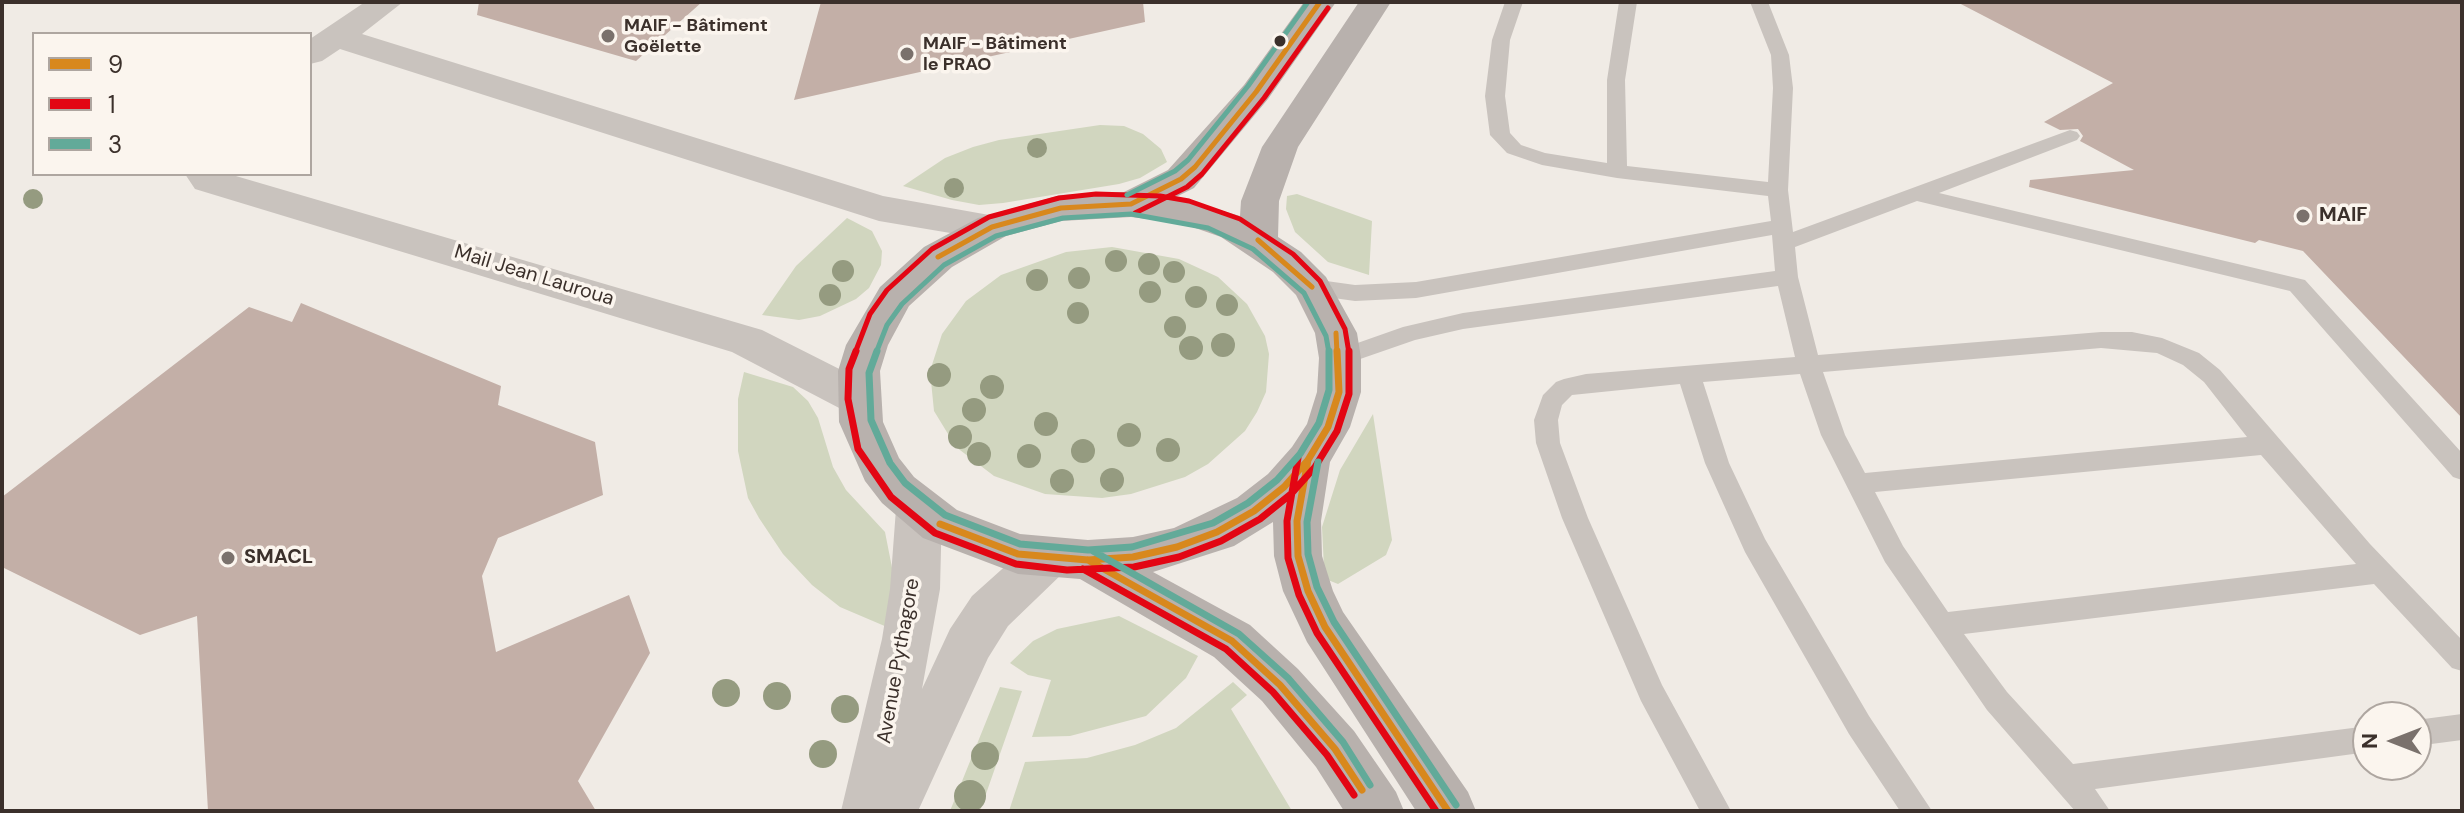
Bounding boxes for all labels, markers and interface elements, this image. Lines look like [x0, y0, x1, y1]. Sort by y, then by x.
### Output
place label: MAIF - Bâtiment Goëlette [624, 15, 768, 58]
marker: MAIF - Bâtiment Goëlette [599, 27, 617, 45]
legend [32, 32, 312, 176]
place label: MAIF - Bâtiment le PRAO [923, 33, 1067, 76]
unlabelled marker [1272, 33, 1288, 49]
marker: MAIF - Bâtiment le PRAO [898, 45, 916, 63]
text: 9 [108, 49, 123, 80]
text: 1 [108, 89, 116, 120]
text: 3 [108, 129, 122, 160]
place label: MAIF [2319, 204, 2367, 228]
marker: MAIF [2294, 207, 2312, 225]
street label: Mail Jean Lauroua [451, 240, 617, 312]
place label: SMACL [244, 546, 313, 570]
marker: SMACL [219, 549, 237, 567]
street label: Avenue Pythagore [873, 577, 925, 745]
north arrow [2352, 701, 2432, 781]
text: N [2355, 733, 2384, 749]

